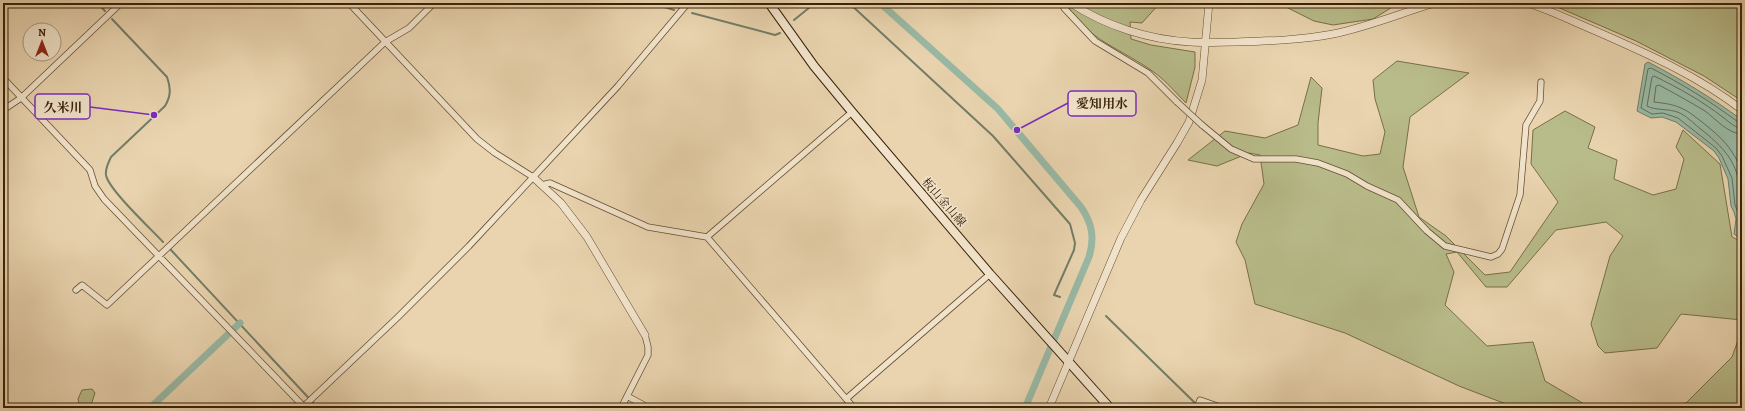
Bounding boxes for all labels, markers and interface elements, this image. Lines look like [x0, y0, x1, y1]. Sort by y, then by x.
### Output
north arrow [22, 22, 62, 62]
text: N [38, 25, 46, 40]
callout: 愛知用水 [1068, 91, 1136, 116]
callout: 久米川 [35, 94, 90, 119]
text: 愛知用水 [1076, 95, 1128, 112]
text: 久米川 [43, 99, 83, 116]
street label: 板山金山線 [918, 174, 970, 230]

